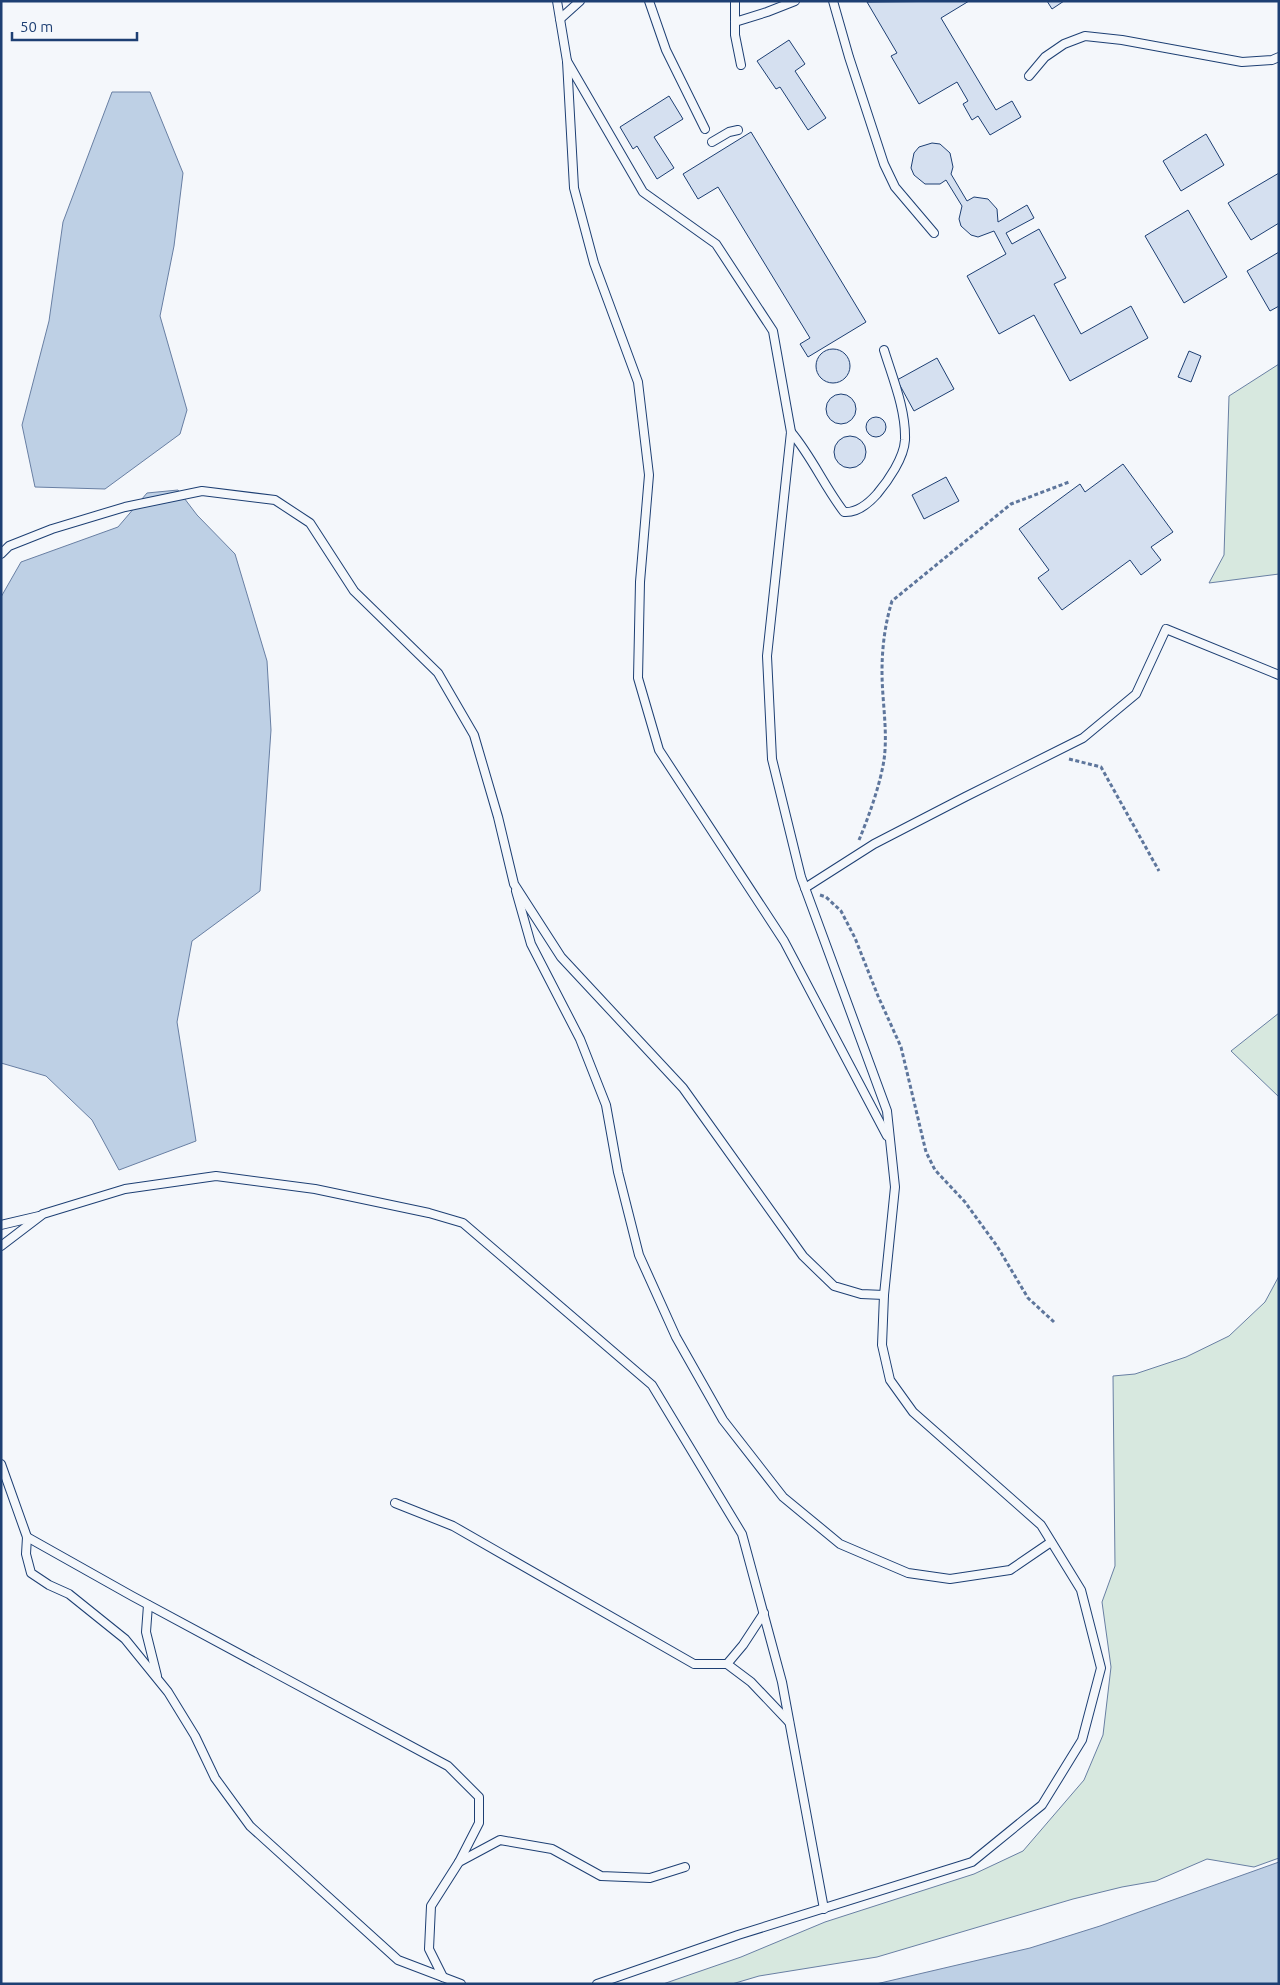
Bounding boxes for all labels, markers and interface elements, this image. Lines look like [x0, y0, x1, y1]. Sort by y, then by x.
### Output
scale bar [12, 10, 138, 42]
text: 50 m [20, 18, 53, 35]

